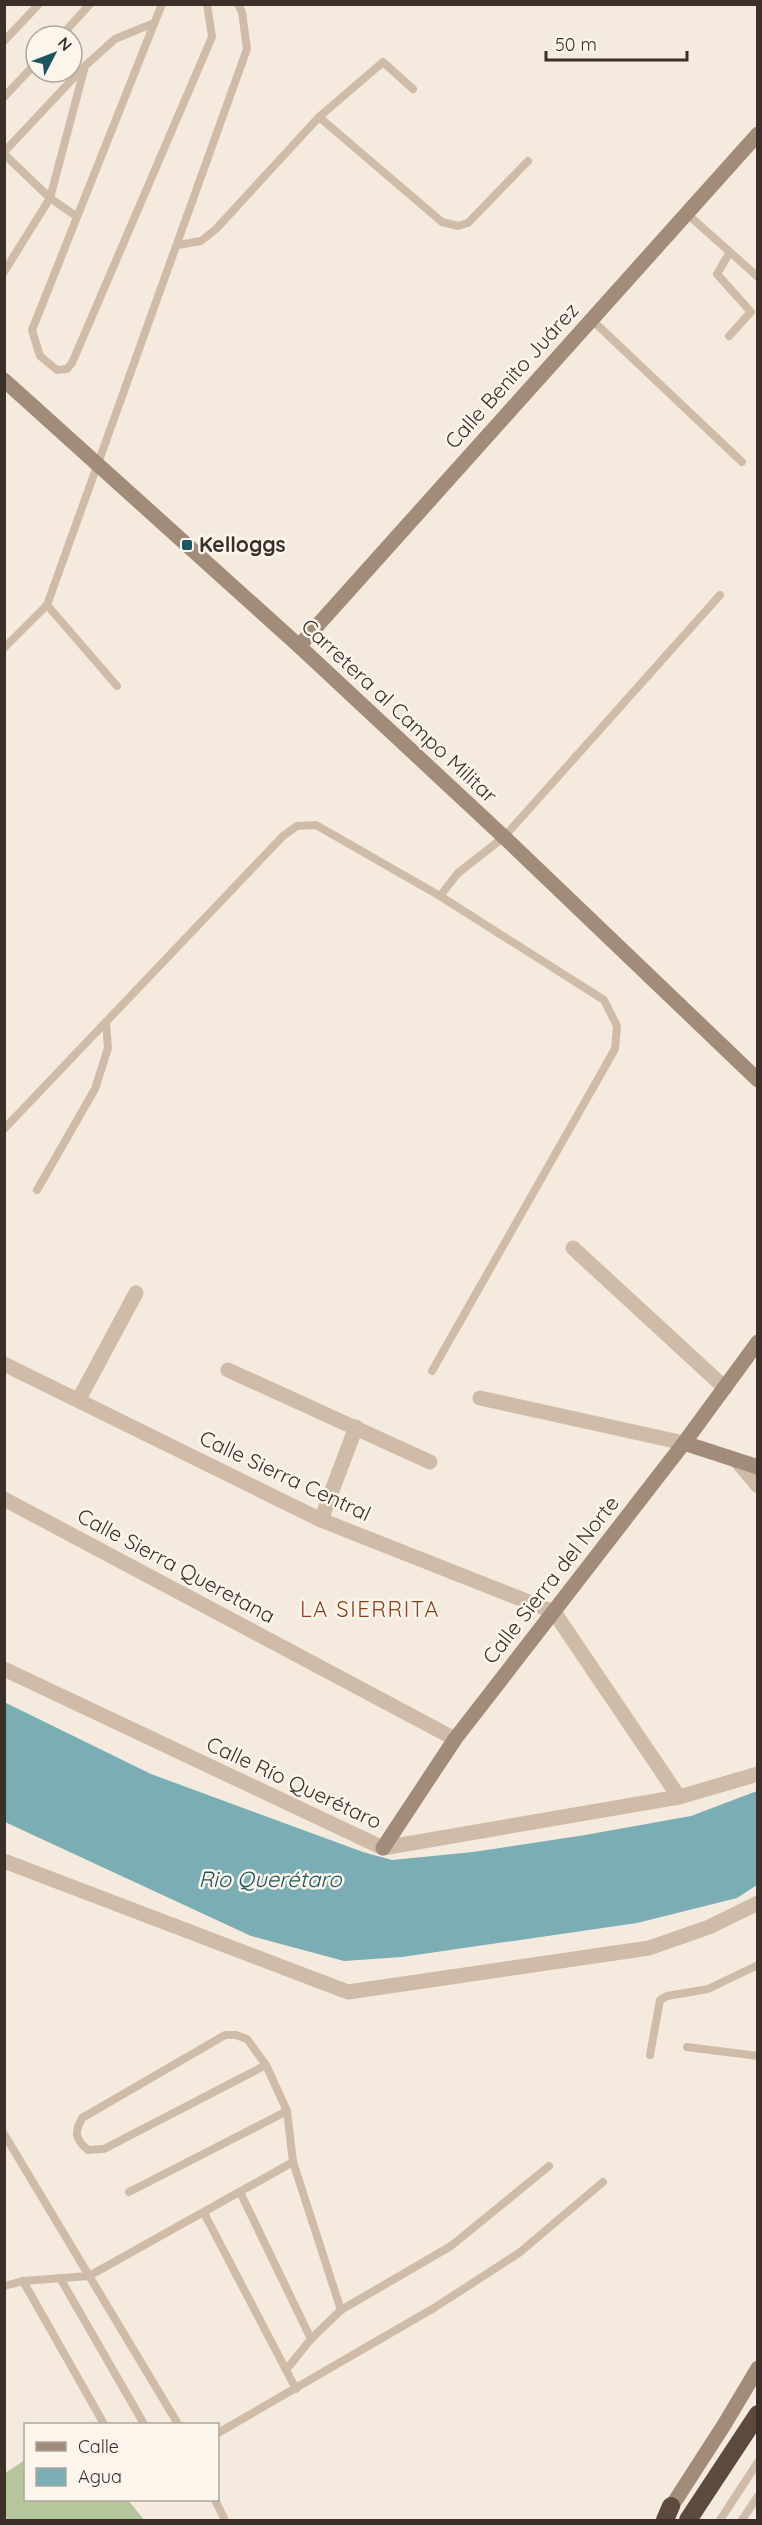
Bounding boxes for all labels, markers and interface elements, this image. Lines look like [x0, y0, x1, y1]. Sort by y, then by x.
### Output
north arrow [24, 24, 84, 84]
scale bar [546, 24, 687, 62]
text: N [54, 33, 77, 55]
text: 50 m [555, 33, 597, 56]
street label: Calle Benito Juárez [439, 297, 584, 454]
place label: Kelloggs [199, 531, 286, 557]
marker: Kelloggs [180, 538, 194, 552]
street label: Carretera al Campo Militar [296, 613, 503, 808]
street label: Calle Sierra Central [196, 1424, 375, 1526]
street label: Calle Sierra del Norte [477, 1490, 624, 1669]
street label: Calle Sierra Queretana [73, 1502, 280, 1628]
district label: LA SIERRITA [300, 1595, 440, 1623]
street label: Calle Río Querétaro [203, 1730, 386, 1834]
water label: Rio Querétaro [198, 1865, 343, 1893]
legend [24, 2423, 219, 2501]
text: Calle [78, 2435, 119, 2458]
text: Agua [78, 2465, 122, 2488]

